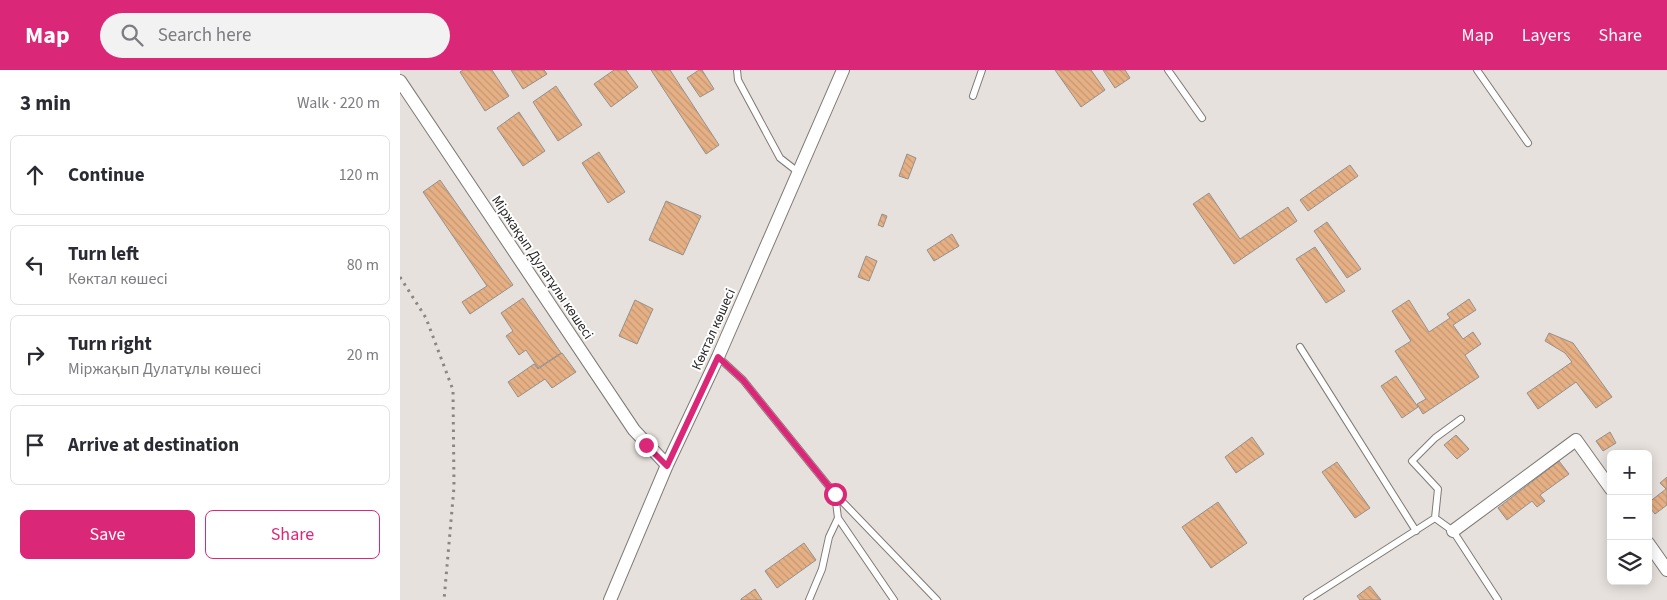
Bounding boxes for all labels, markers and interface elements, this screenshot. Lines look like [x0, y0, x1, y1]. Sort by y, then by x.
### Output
search box [100, 13, 450, 58]
text: Map [25, 18, 70, 53]
icon: search [118, 21, 146, 49]
text: Search here [158, 22, 251, 49]
text: Map [1462, 23, 1494, 48]
text: Layers [1522, 23, 1571, 48]
text: Share [1599, 23, 1642, 48]
text: 3 min [20, 88, 71, 118]
text: Walk · 220 m [297, 92, 380, 114]
icon: ahead [21, 161, 49, 189]
text: Continue [68, 162, 145, 189]
text: 120 m [339, 164, 379, 186]
street label: Міржақып Дулатұлы көшесі [487, 192, 598, 343]
text: Turn left [68, 241, 139, 268]
icon: left [21, 251, 49, 279]
text: 80 m [347, 254, 379, 276]
text: Көктал көшесі [68, 268, 168, 290]
street label: Көктал көшесі [687, 285, 741, 373]
text: Turn right [68, 331, 152, 358]
icon: right [21, 341, 49, 369]
text: 20 m [347, 344, 379, 366]
text: Міржақып Дулатұлы көшесі [68, 358, 262, 380]
icon: arrive [21, 431, 49, 459]
text: Arrive at destination [68, 432, 239, 459]
route end [635, 434, 658, 457]
map controls [1607, 450, 1652, 585]
button: + [1607, 450, 1652, 495]
route start [824, 483, 847, 506]
button: − [1607, 495, 1652, 540]
button: Save [20, 510, 195, 559]
button: Share [205, 510, 380, 559]
button: layers [1607, 540, 1652, 585]

